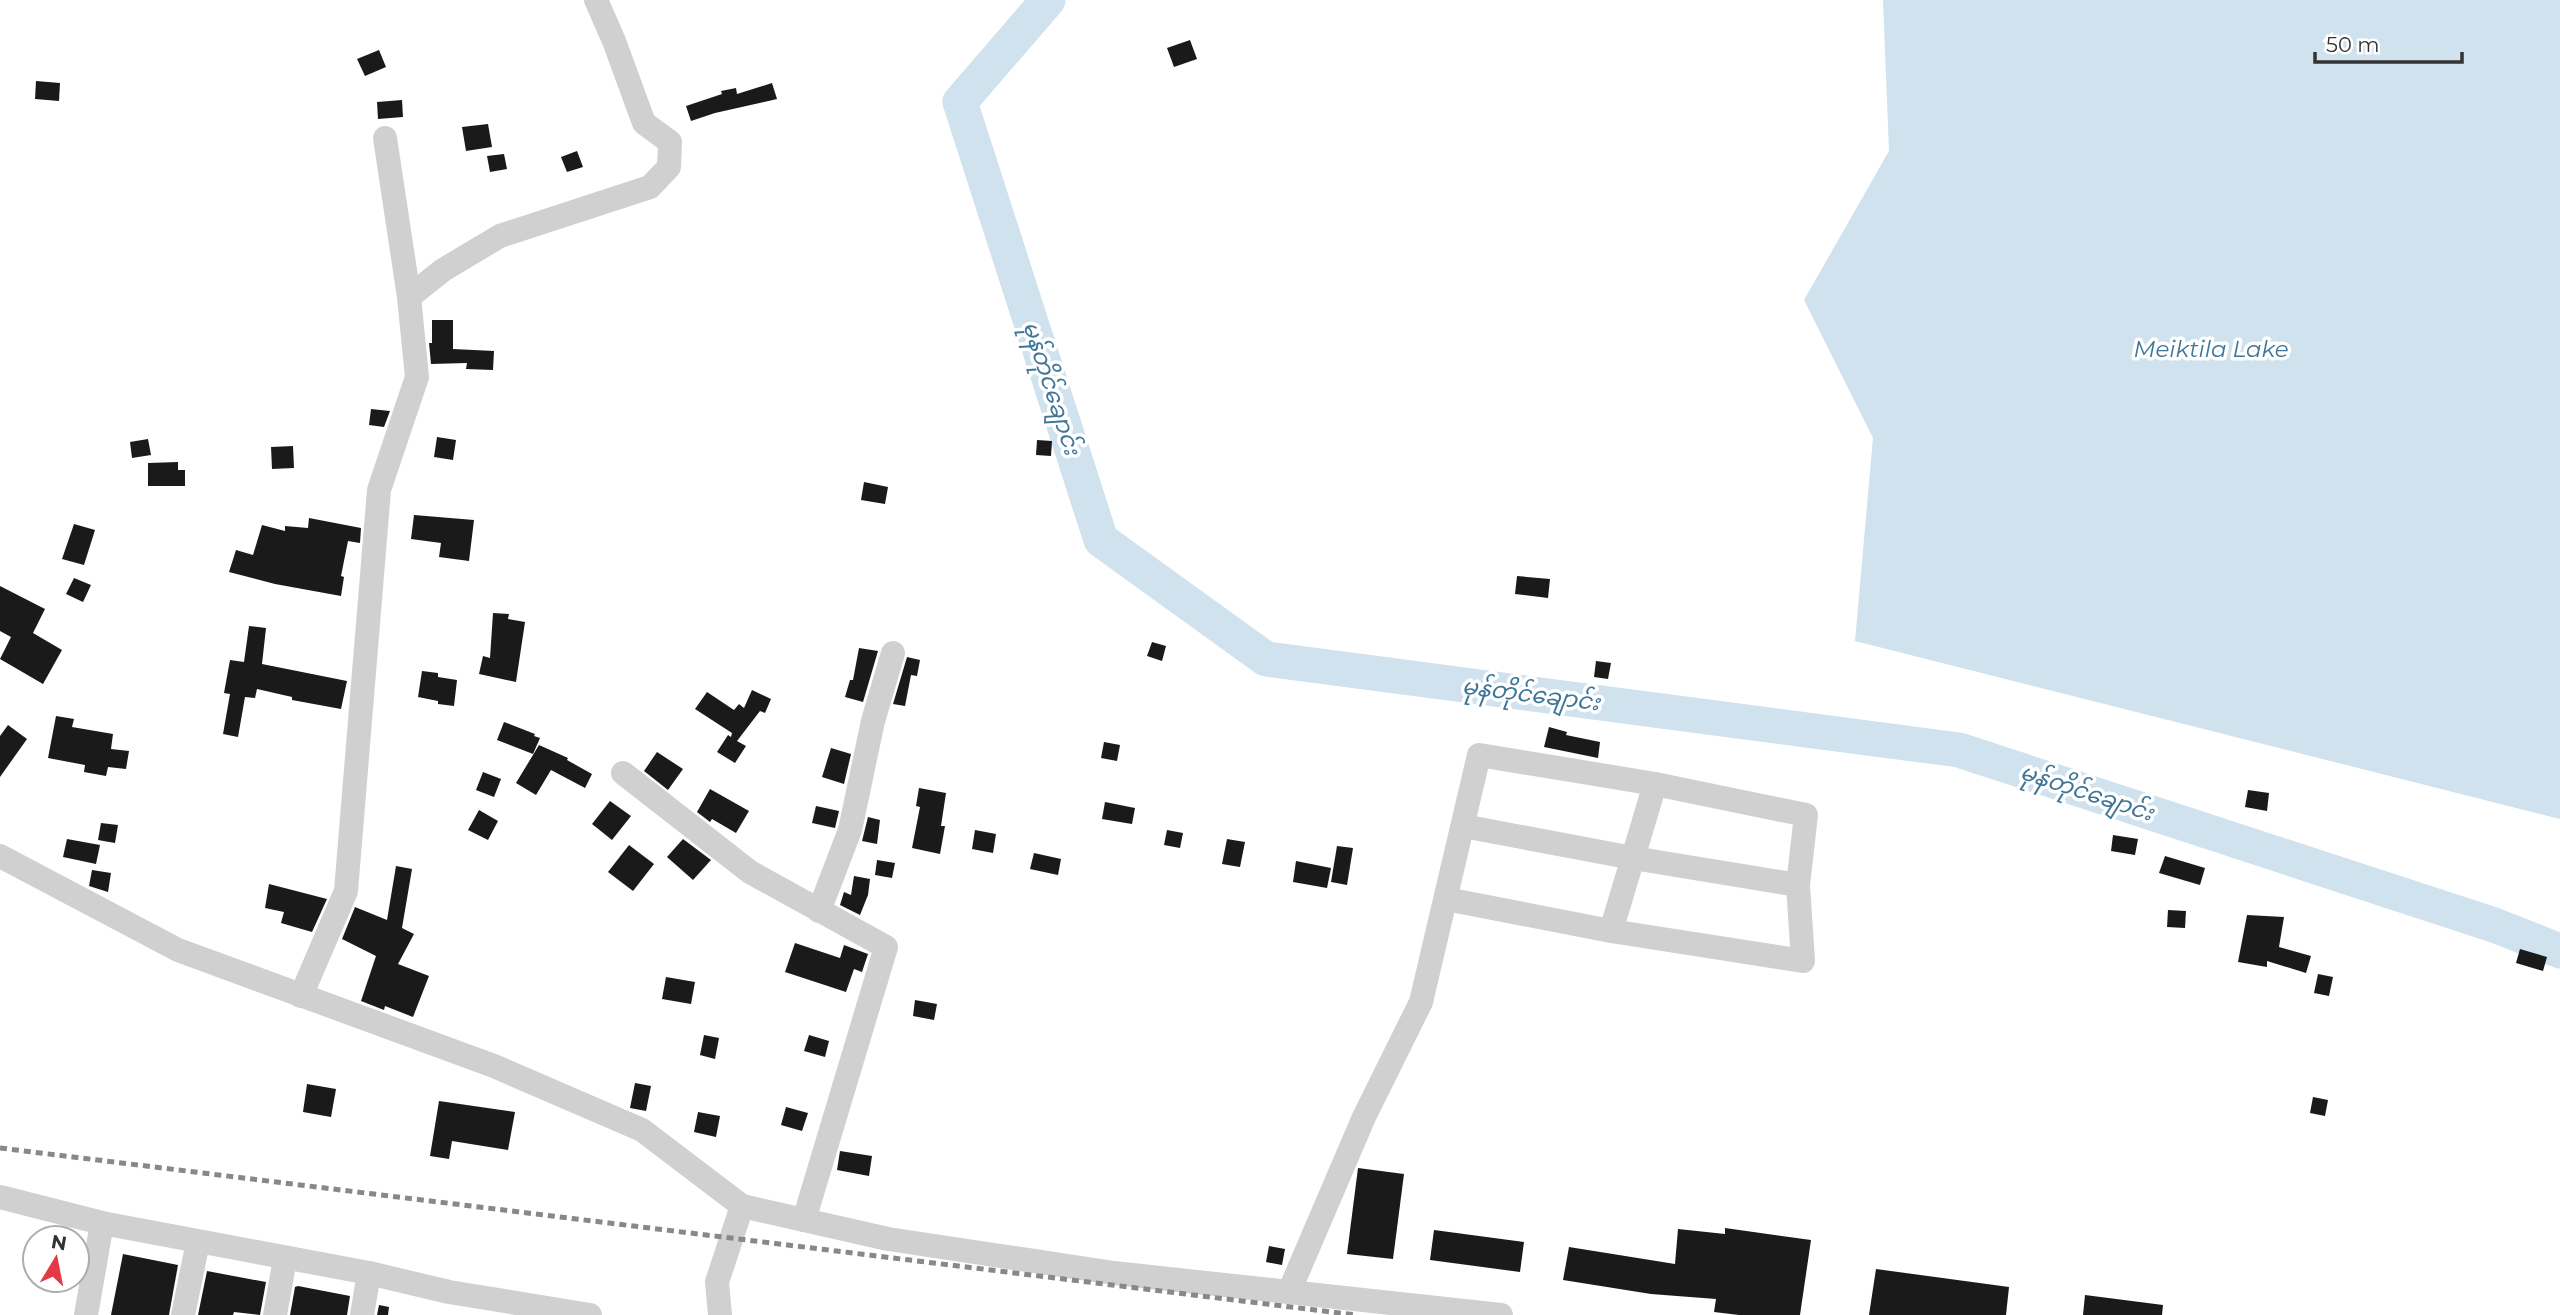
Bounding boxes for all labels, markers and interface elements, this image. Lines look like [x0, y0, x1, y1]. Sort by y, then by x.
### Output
scale bar [2315, 21, 2462, 65]
text: 50 m [2326, 32, 2380, 57]
water label: မုန်တိုင်ချောင်း [1013, 317, 1089, 462]
water label: Meiktila Lake [2133, 335, 2289, 363]
water label: မုန်တိုင်ချောင်း [1460, 670, 1604, 722]
water label: မုန်တိုင်ချောင်း [2015, 755, 2160, 832]
north arrow [21, 1224, 91, 1294]
text: N [49, 1230, 68, 1255]

